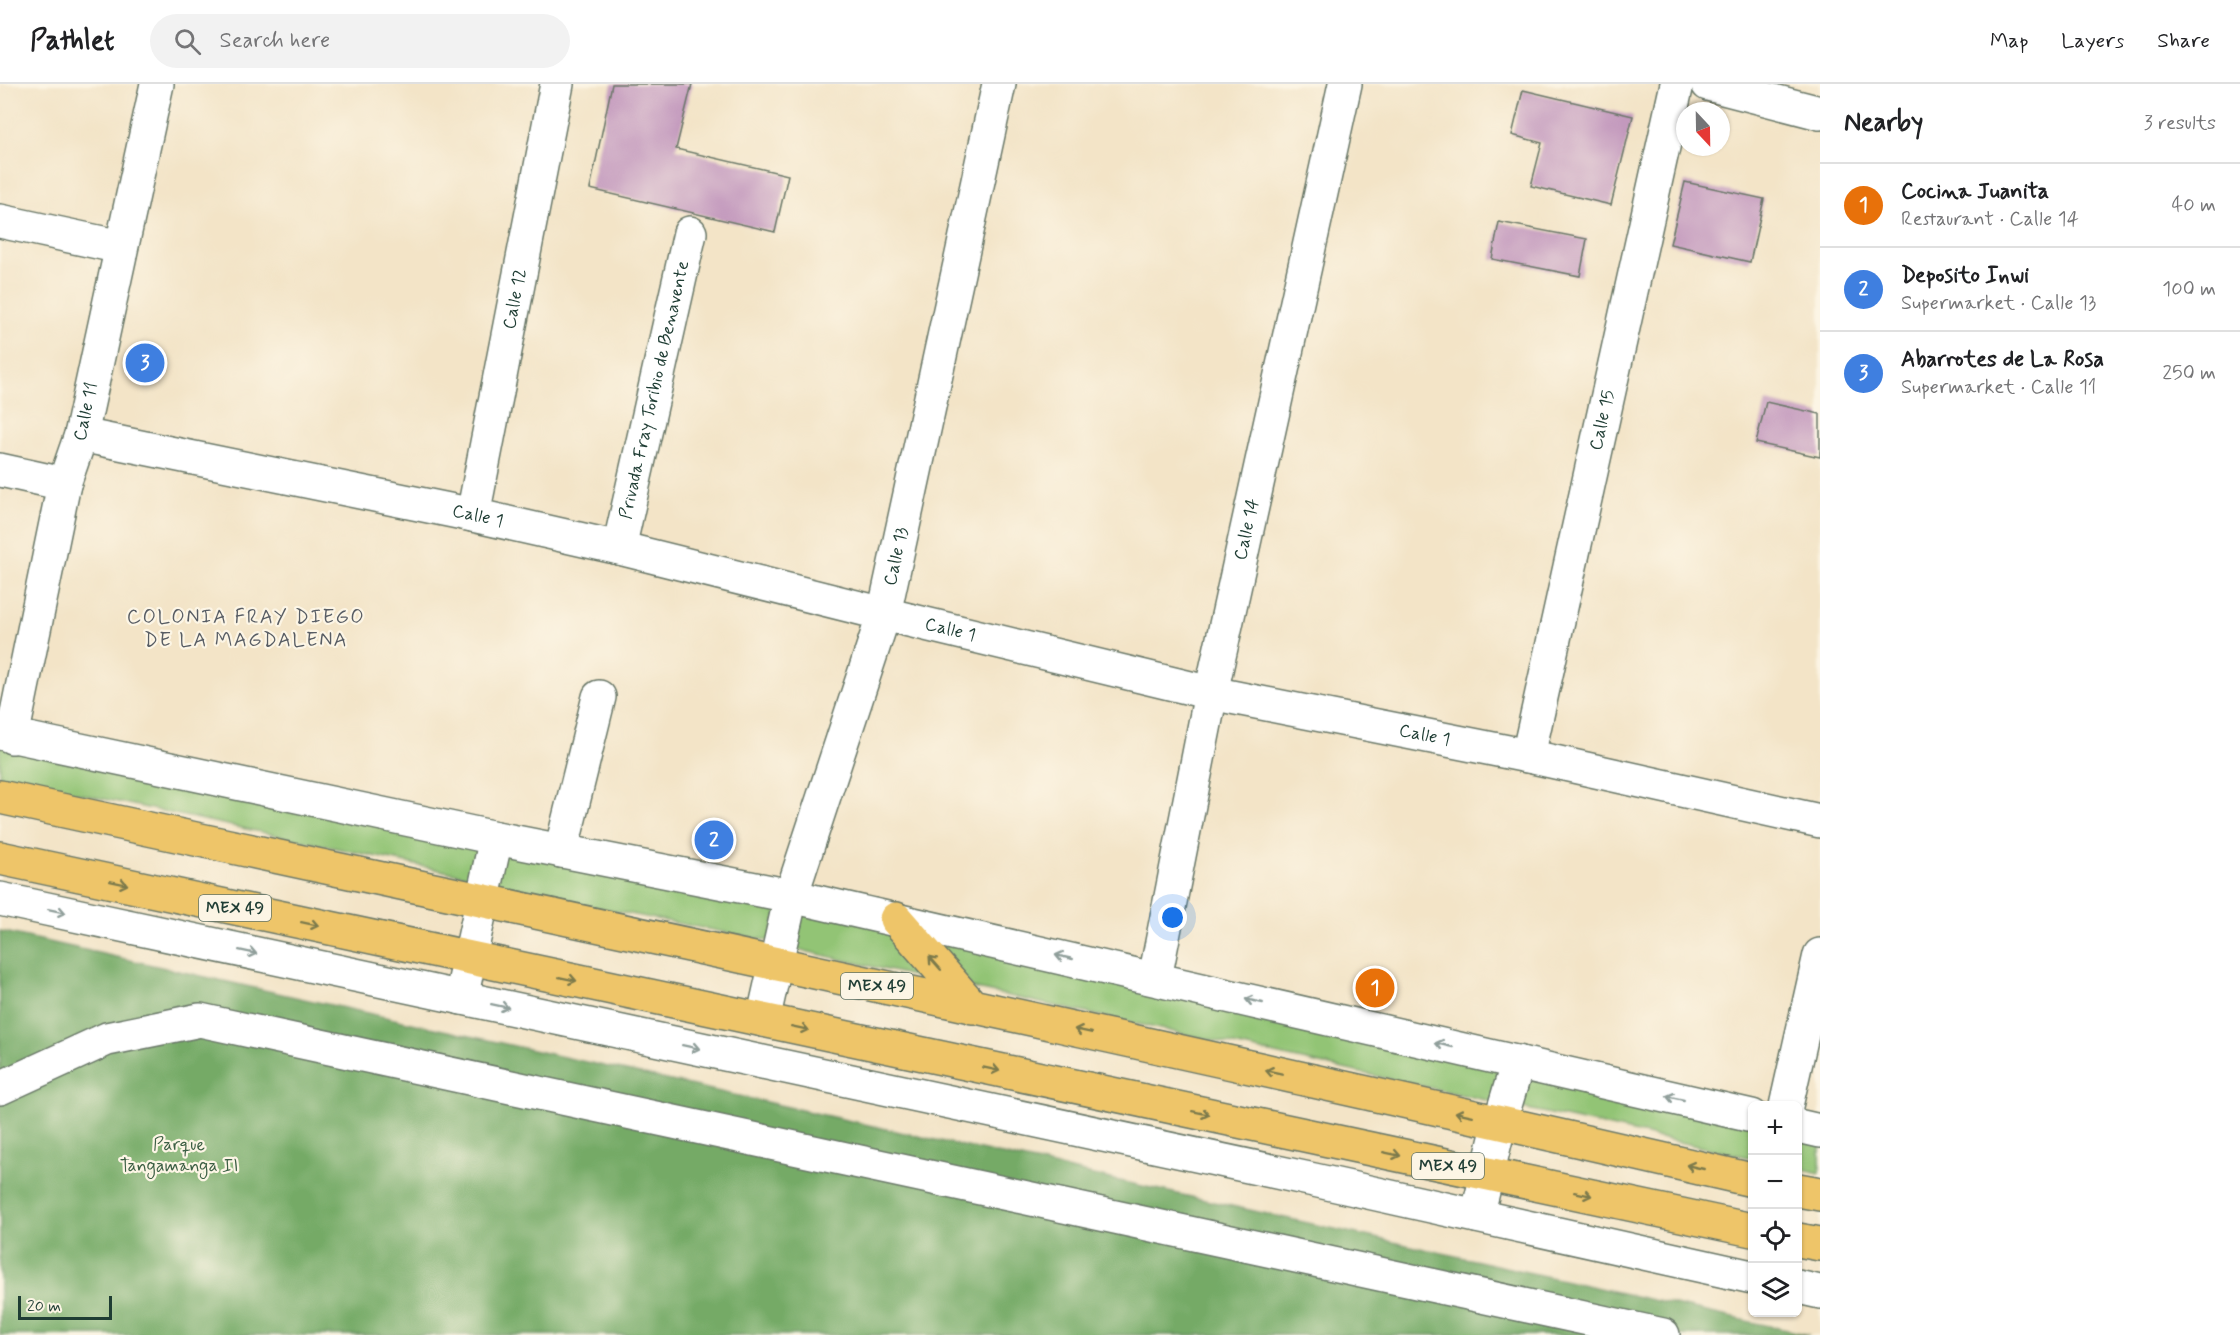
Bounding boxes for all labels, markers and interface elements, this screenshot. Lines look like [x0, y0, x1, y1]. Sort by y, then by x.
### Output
search box [150, 14, 570, 68]
text: Pathlet [30, 23, 114, 60]
icon: search [171, 25, 204, 58]
text: Search here [219, 27, 330, 55]
text: Map [1990, 27, 2028, 55]
text: Layers [2061, 27, 2124, 55]
text: Share [2157, 27, 2210, 55]
north arrow [1676, 102, 1730, 156]
text: Nearby [1844, 106, 1923, 140]
text: 3 results [2144, 110, 2216, 137]
text: Cocina Juanita [1901, 178, 2049, 206]
text: 1 [1859, 192, 1868, 219]
text: 40 m [2172, 192, 2216, 219]
text: Restaurant · Calle 14 [1901, 206, 2079, 233]
street label: Privada Fray Toribio de Benavente [614, 258, 695, 522]
text: Deposito Inwi [1901, 262, 2029, 290]
street label: Calle 12 [497, 267, 533, 331]
text: 2 [1859, 276, 1868, 303]
text: 100 m [2162, 276, 2216, 303]
text: Supermarket · Calle 13 [1901, 290, 2096, 317]
pin: 3 [126, 340, 164, 386]
text: Abarrotes de La Rosa [1901, 346, 2104, 374]
text: 3 [1859, 360, 1868, 387]
text: 250 m [2162, 360, 2216, 387]
text: Supermarket · Calle 11 [1901, 374, 2096, 401]
street label: Calle 11 [68, 380, 104, 443]
street label: Calle 15 [1584, 388, 1621, 453]
street label: Calle 14 [1229, 496, 1265, 563]
street label: Calle 1 [450, 499, 506, 533]
street label: Calle 13 [878, 525, 915, 588]
district label: COLONIA FRAY DIEGO DE LA MAGDALENA [127, 604, 365, 654]
street label: Calle 1 [922, 612, 978, 648]
street label: Calle 1 [1397, 719, 1452, 752]
pin: 2 [694, 818, 734, 862]
one-way arrow [109, 878, 128, 890]
road number: MEX 49 [199, 895, 271, 921]
your location [1158, 903, 1187, 932]
one-way arrow [47, 906, 66, 917]
one-way arrow [299, 919, 319, 930]
one-way arrow [238, 947, 257, 958]
one-way arrow [1055, 951, 1074, 963]
one-way arrow [928, 956, 942, 971]
pin: 1 [1356, 966, 1394, 1010]
road number: MEX 49 [841, 973, 913, 999]
one-way arrow [558, 974, 578, 985]
one-way arrow [1245, 994, 1264, 1006]
one-way arrow [490, 1001, 509, 1012]
one-way arrow [790, 1023, 809, 1034]
one-way arrow [1074, 1024, 1093, 1036]
one-way arrow [1435, 1039, 1454, 1050]
one-way arrow [680, 1042, 700, 1053]
one-way arrow [981, 1063, 1000, 1075]
one-way arrow [1265, 1066, 1284, 1078]
one-way arrow [1666, 1092, 1685, 1103]
map controls [1748, 1101, 1802, 1317]
button: + [1748, 1101, 1802, 1155]
one-way arrow [1191, 1108, 1211, 1119]
one-way arrow [1455, 1108, 1475, 1119]
park label: Parque Tangamanga II [120, 1133, 238, 1179]
one-way arrow [1382, 1149, 1401, 1160]
road number: MEX 49 [1412, 1153, 1484, 1179]
button: − [1748, 1155, 1802, 1209]
one-way arrow [1686, 1160, 1705, 1172]
one-way arrow [1573, 1189, 1592, 1200]
button: locate [1748, 1209, 1802, 1263]
button: layers [1748, 1263, 1802, 1317]
scale bar [18, 1293, 112, 1320]
text: 20 m [27, 1296, 61, 1317]

